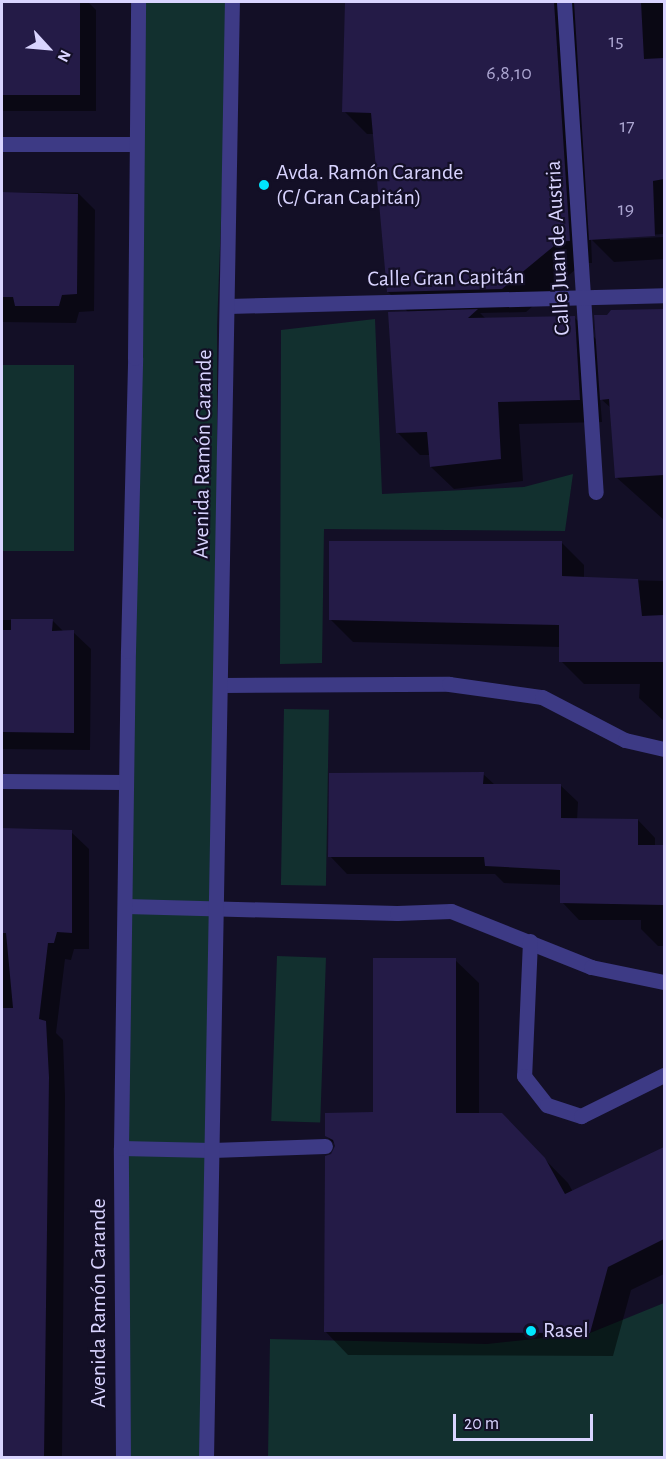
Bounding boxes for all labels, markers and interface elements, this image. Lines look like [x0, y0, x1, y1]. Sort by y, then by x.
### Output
north arrow [18, 18, 78, 78]
house number: 15 [608, 29, 624, 53]
text: N [55, 47, 74, 64]
house number: 6,8,10 [486, 61, 532, 85]
house number: 17 [619, 114, 635, 138]
place label: Avda. Ramón Carande (C/ Gran Capitán) [276, 159, 464, 210]
street label: Calle Juan de Austria [540, 160, 576, 336]
marker: Avda. Ramón Carande (C/ Gran Capitán) [257, 178, 271, 192]
house number: 19 [618, 197, 634, 221]
street label: Calle Gran Capitán [367, 263, 525, 293]
street label: Avenida Ramón Carande [188, 349, 218, 559]
street label: Avenida Ramón Carande [86, 1198, 112, 1408]
place label: Rasel [543, 1318, 589, 1344]
marker: Rasel [524, 1324, 538, 1338]
scale bar [456, 1402, 596, 1440]
text: 20 m [464, 1415, 499, 1433]

